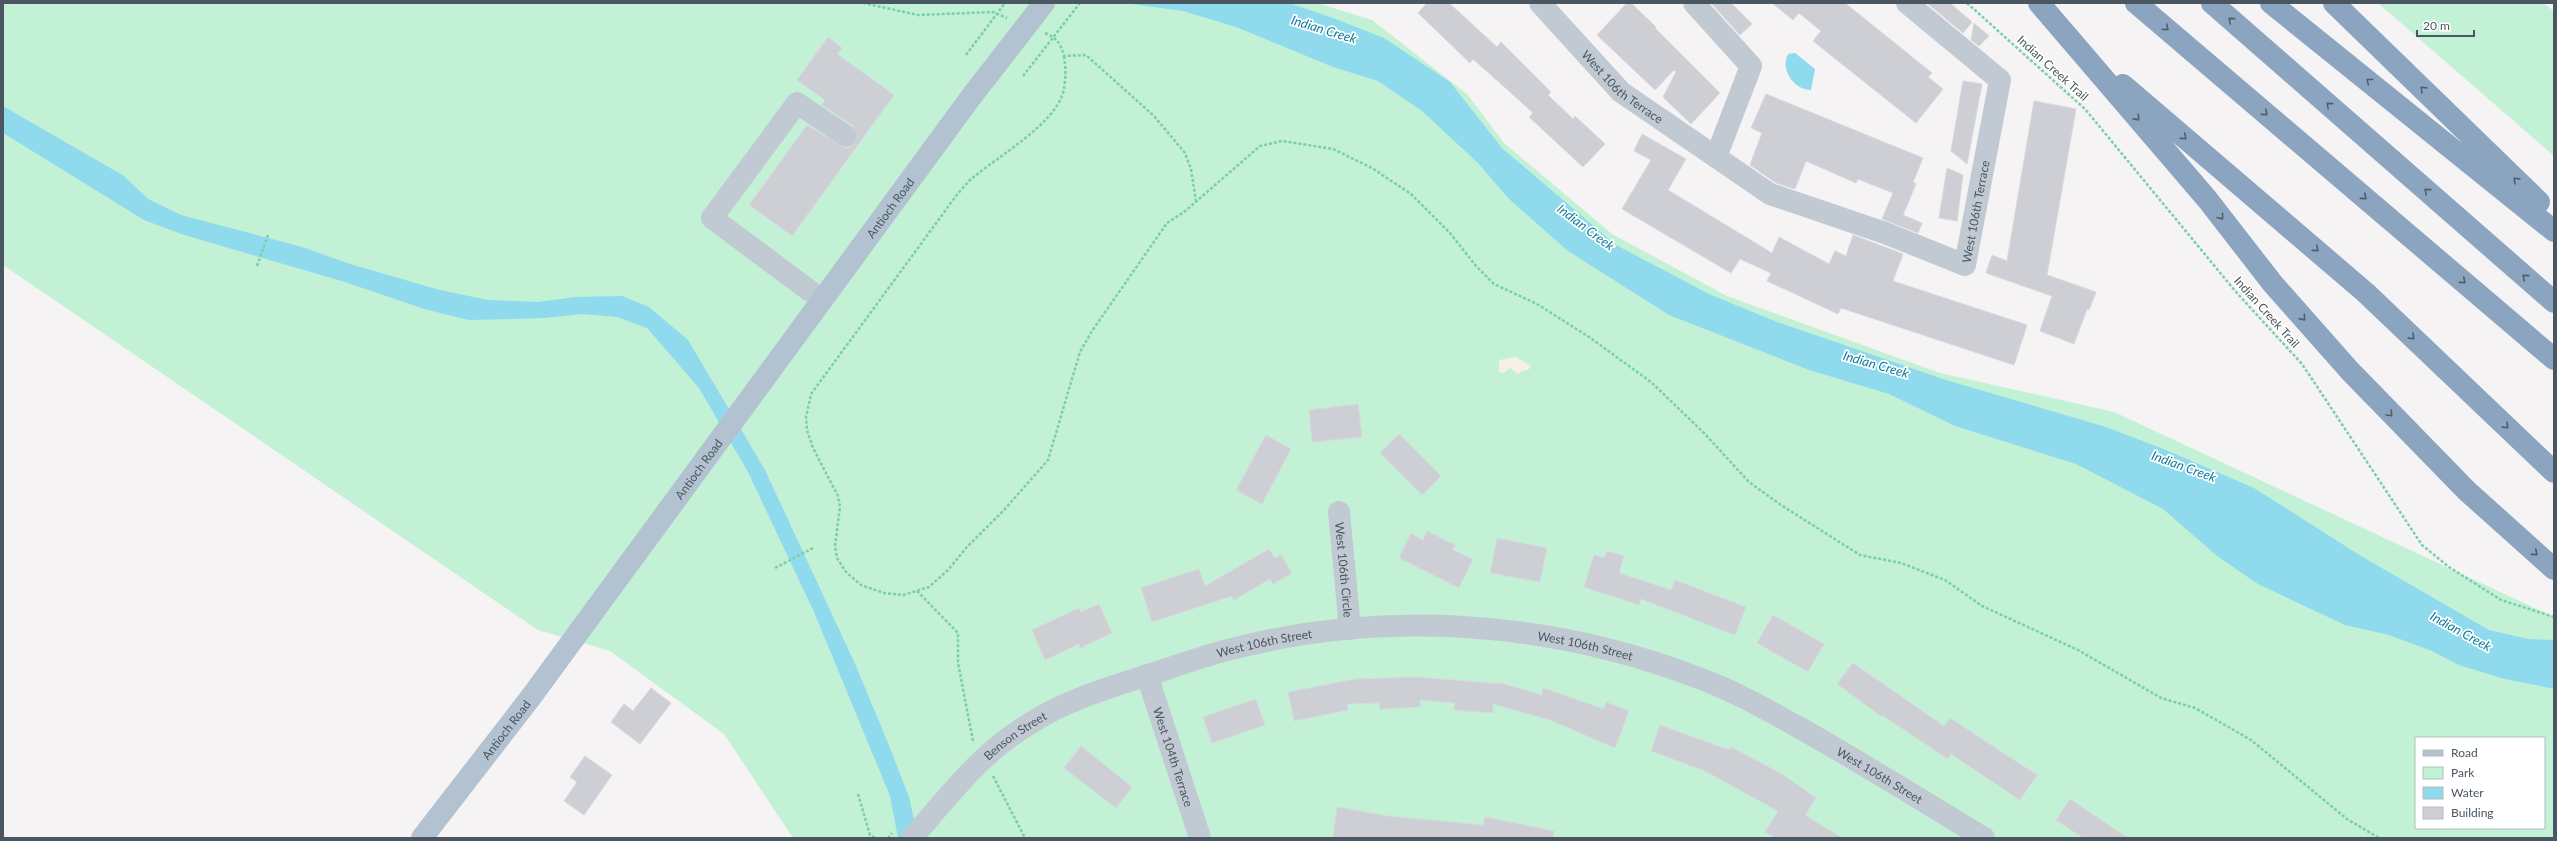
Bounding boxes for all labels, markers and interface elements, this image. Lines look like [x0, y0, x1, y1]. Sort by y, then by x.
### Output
water label: Indian Creek [1289, 11, 1359, 47]
scale bar [2417, 12, 2474, 38]
one-way arrow [2229, 17, 2236, 24]
text: 20 m [2423, 18, 2450, 33]
one-way arrow [2161, 24, 2169, 31]
street label: Indian Creek Trail [2014, 32, 2092, 104]
street label: West 106th Terrace [1579, 47, 1666, 126]
one-way arrow [2367, 79, 2374, 86]
one-way arrow [2420, 86, 2428, 94]
one-way arrow [2326, 103, 2334, 110]
one-way arrow [2260, 108, 2268, 115]
one-way arrow [2133, 113, 2140, 120]
one-way arrow [2180, 132, 2187, 139]
street label: West 106th Terrace [1958, 159, 1992, 264]
street label: Antioch Road [863, 175, 917, 241]
one-way arrow [2513, 177, 2521, 185]
one-way arrow [2424, 188, 2432, 196]
one-way arrow [2359, 192, 2367, 199]
water label: Indian Creek [1554, 200, 1618, 254]
one-way arrow [2216, 213, 2223, 220]
one-way arrow [2312, 244, 2319, 251]
street label: Indian Creek Trail [2231, 273, 2303, 351]
one-way arrow [2522, 274, 2529, 281]
one-way arrow [2458, 276, 2466, 284]
one-way arrow [2298, 313, 2306, 321]
one-way arrow [2407, 332, 2415, 340]
water label: Indian Creek [1841, 347, 1911, 381]
one-way arrow [2386, 409, 2393, 417]
one-way arrow [2501, 422, 2509, 429]
street label: Antioch Road [671, 436, 725, 502]
water label: Indian Creek [2150, 447, 2219, 485]
street label: West 106th Circle [1332, 521, 1356, 618]
one-way arrow [2530, 549, 2538, 556]
water label: Indian Creek [2428, 608, 2495, 655]
street label: West 106th Street [1215, 625, 1314, 660]
street label: West 106th Street [1537, 628, 1635, 663]
street label: Antioch Road [478, 697, 533, 762]
street label: West 104th Terrace [1150, 705, 1197, 809]
street label: Benson Street [980, 707, 1050, 763]
legend [2415, 737, 2545, 829]
street label: West 106th Street [1834, 743, 1926, 807]
text: Road [2451, 745, 2478, 760]
text: Park [2451, 765, 2475, 780]
text: Water [2451, 785, 2484, 800]
text: Building [2451, 805, 2494, 820]

